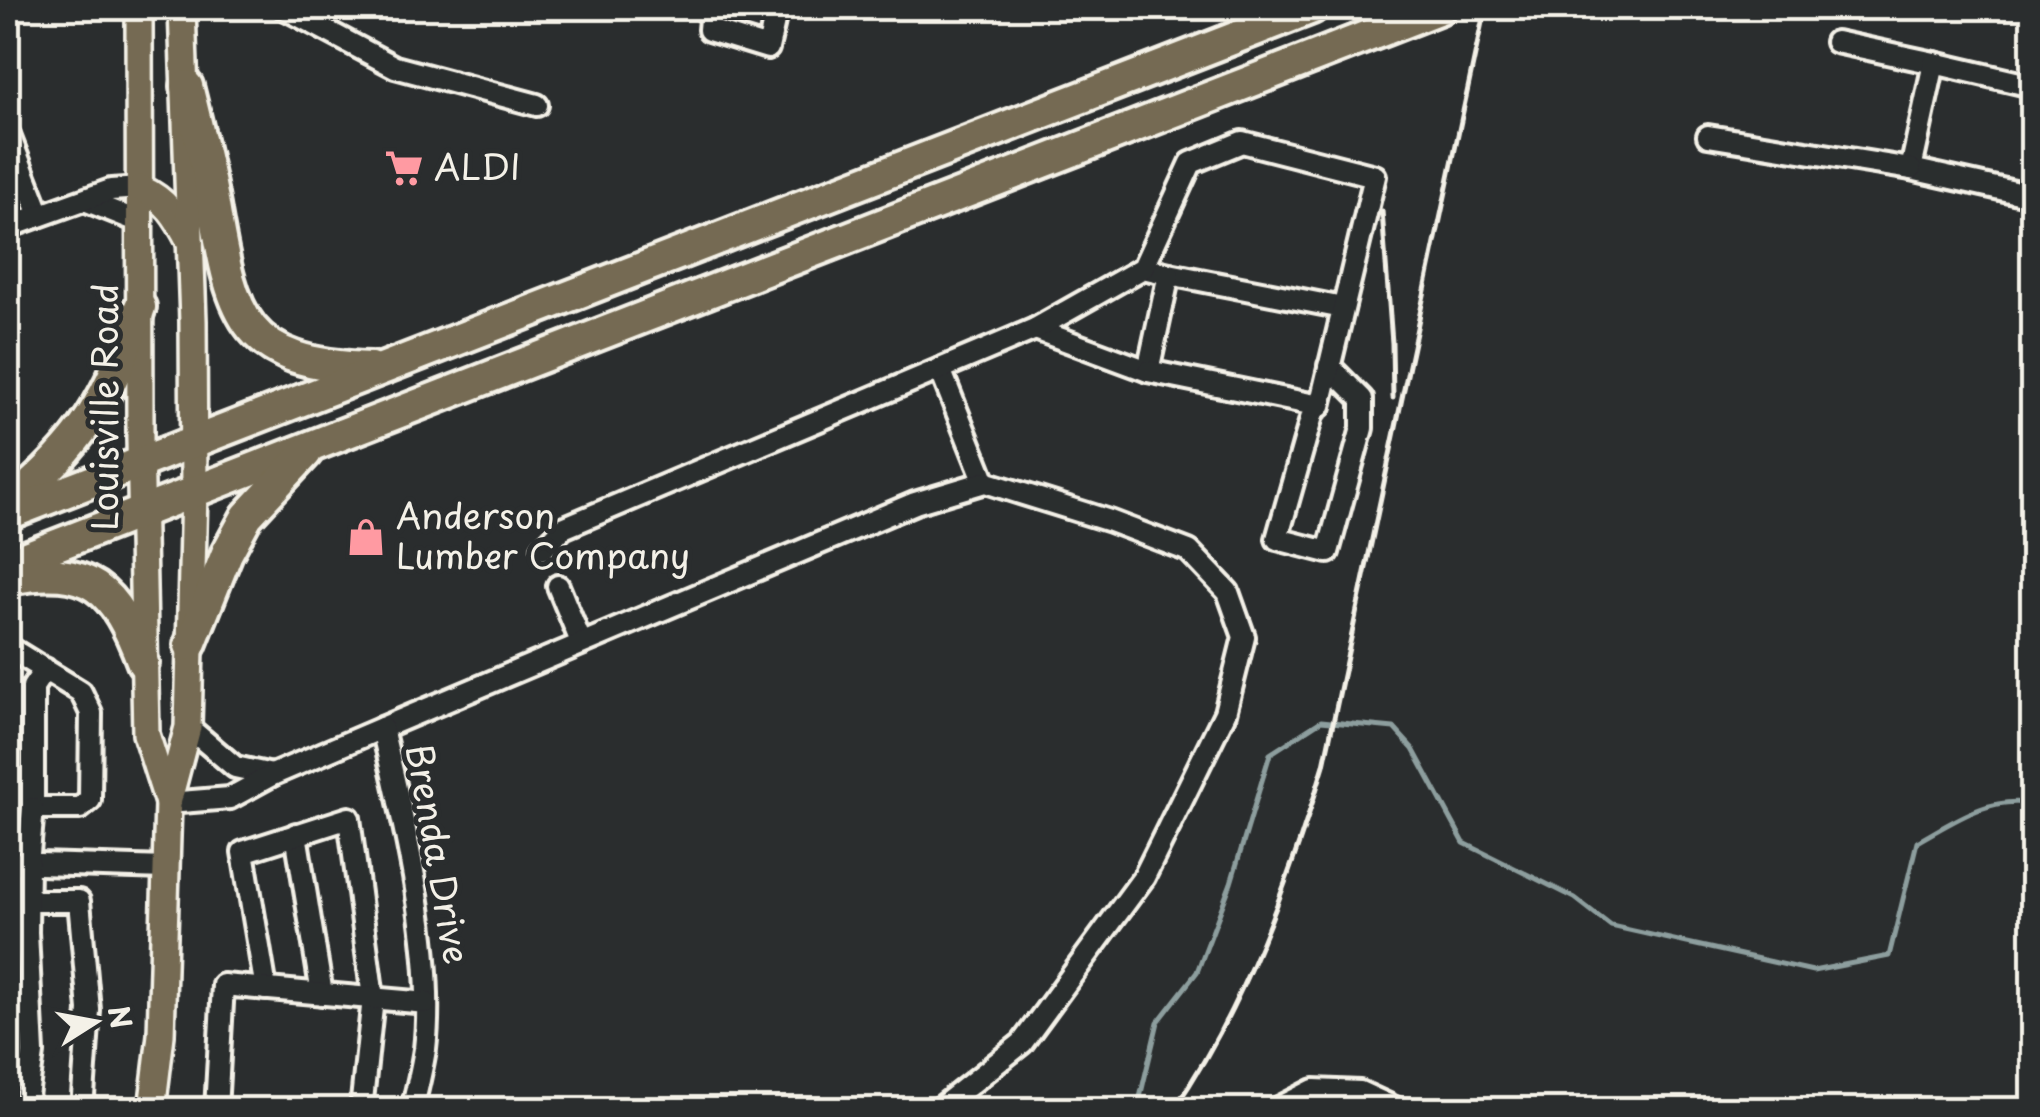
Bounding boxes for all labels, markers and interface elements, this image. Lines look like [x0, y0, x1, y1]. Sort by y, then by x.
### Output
place label: ALDI [434, 139, 521, 192]
supermarket icon: ALDI [383, 147, 425, 189]
street label: Louisville Road [77, 283, 130, 531]
place label: Anderson Lumber Company [396, 488, 690, 581]
shop icon: Anderson Lumber Company [345, 516, 387, 558]
street label: Brenda Drive [394, 739, 485, 968]
north arrow [45, 972, 145, 1072]
text: N [98, 1002, 144, 1032]

